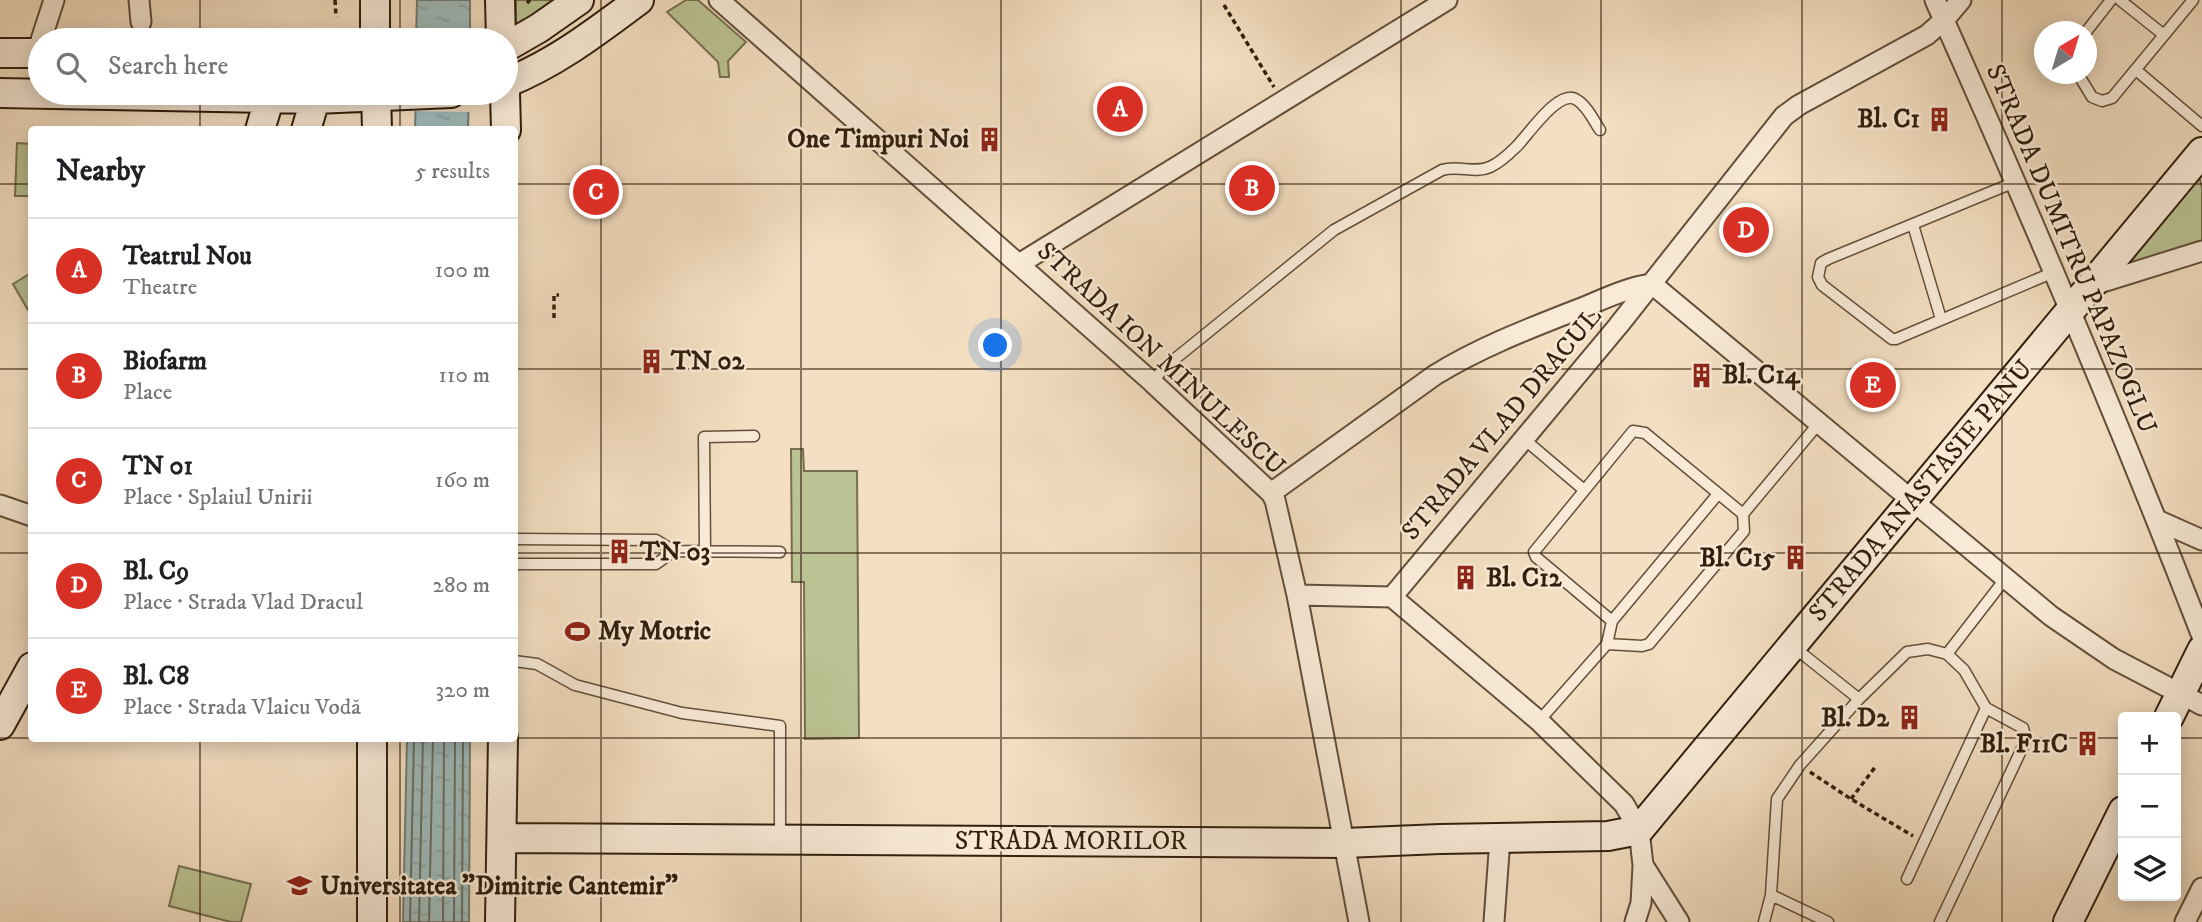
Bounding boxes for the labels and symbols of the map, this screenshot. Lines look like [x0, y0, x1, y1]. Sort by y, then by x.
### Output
north arrow [2034, 21, 2097, 84]
street label: STRADA DUMITRU PAPAZOGLU [1978, 59, 2164, 439]
pin: A [1097, 83, 1143, 135]
place label: Bl. C1 [1857, 103, 1920, 136]
building icon: Bl. C1 [1926, 105, 1954, 133]
place label: One Timpuri Noi [787, 123, 969, 156]
building icon: One Timpuri Noi [975, 125, 1003, 153]
pin: B [1229, 162, 1275, 214]
pin: C [573, 166, 619, 218]
pin: D [1723, 204, 1769, 256]
street label: STRADA ION MINULESCU [1030, 235, 1292, 483]
street label: STRADA VLAD DRACUL [1395, 300, 1609, 547]
your location [978, 328, 1012, 362]
place label: TN 02 [670, 345, 746, 378]
building icon: TN 02 [637, 347, 665, 375]
street label: STRADA ANASTASIE PANU [1802, 354, 2040, 628]
place label: Bl. C14 [1722, 359, 1801, 392]
pin: E [1850, 359, 1896, 411]
building icon: Bl. C14 [1688, 361, 1716, 389]
place label: TN 03 [639, 536, 710, 569]
building icon: TN 03 [606, 538, 634, 566]
place label: Bl. C15 [1700, 542, 1775, 575]
building icon: Bl. C15 [1781, 544, 1809, 572]
place label: Bl. C12 [1486, 562, 1563, 595]
building icon: Bl. C12 [1452, 564, 1480, 592]
place label: My Motric [598, 615, 711, 648]
sports icon: My Motric [564, 617, 592, 645]
place label: Bl. D2 [1821, 702, 1890, 735]
building icon: Bl. D2 [1895, 704, 1923, 732]
place label: Bl. F11C [1980, 728, 2068, 761]
building icon: Bl. F11C [2074, 730, 2102, 758]
street label: STRADA MORILOR [955, 825, 1187, 858]
place label: Universitatea "Dimitrie Cantemir" [320, 870, 678, 903]
school or university icon: Universitatea "Dimitrie Cantemir" [286, 872, 314, 900]

